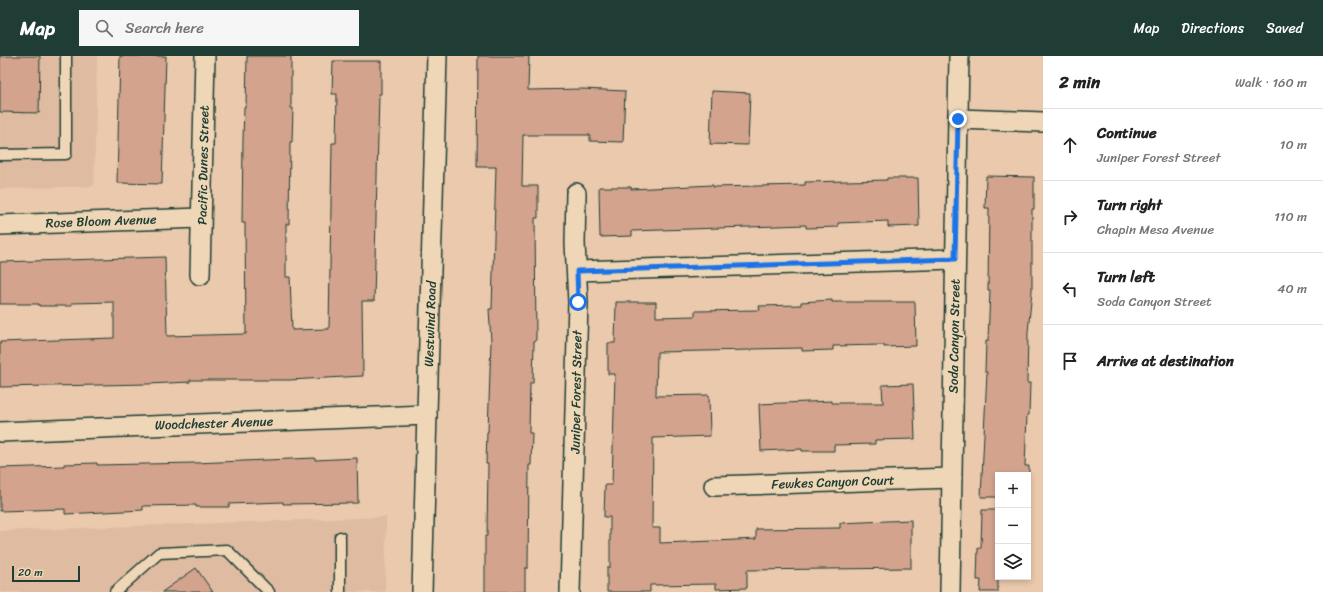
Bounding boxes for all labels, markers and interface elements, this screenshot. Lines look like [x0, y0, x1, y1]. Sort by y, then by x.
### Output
search box [79, 10, 359, 46]
text: Map [20, 12, 55, 45]
text: Search here [125, 15, 204, 41]
text: Map [1133, 16, 1159, 41]
text: Directions [1181, 16, 1244, 41]
text: Saved [1266, 16, 1303, 41]
icon: search [93, 17, 115, 39]
text: 2 min [1059, 67, 1100, 97]
text: Walk · 160 m [1235, 71, 1307, 94]
street label: Pacific Dunes Street [190, 105, 216, 225]
route end [949, 110, 967, 128]
text: Continue [1097, 120, 1157, 146]
text: 10 m [1280, 133, 1307, 156]
icon: ahead [1059, 134, 1081, 156]
text: Juniper Forest Street [1097, 146, 1221, 169]
text: Turn right [1097, 192, 1162, 218]
text: 110 m [1274, 205, 1307, 228]
icon: right [1059, 206, 1081, 228]
street label: Rose Bloom Avenue [45, 208, 157, 234]
text: Chapin Mesa Avenue [1097, 218, 1214, 241]
text: Turn left [1097, 264, 1155, 290]
text: 40 m [1277, 277, 1307, 300]
street label: Soda Canyon Street [942, 278, 967, 394]
icon: left [1059, 278, 1081, 300]
street label: Westwind Road [417, 280, 443, 367]
text: Soda Canyon Street [1097, 290, 1212, 313]
route start [569, 293, 587, 311]
street label: Juniper Forest Street [563, 329, 589, 455]
text: Arrive at destination [1097, 348, 1234, 374]
icon: arrive [1059, 350, 1081, 372]
street label: Woodchester Avenue [154, 409, 274, 437]
street label: Fewkes Canyon Court [771, 468, 895, 496]
map controls [995, 472, 1031, 580]
button: + [995, 472, 1031, 508]
button: − [995, 508, 1031, 544]
button: layers [995, 544, 1031, 580]
text: 20 m [18, 563, 43, 582]
scale bar [12, 564, 80, 583]

